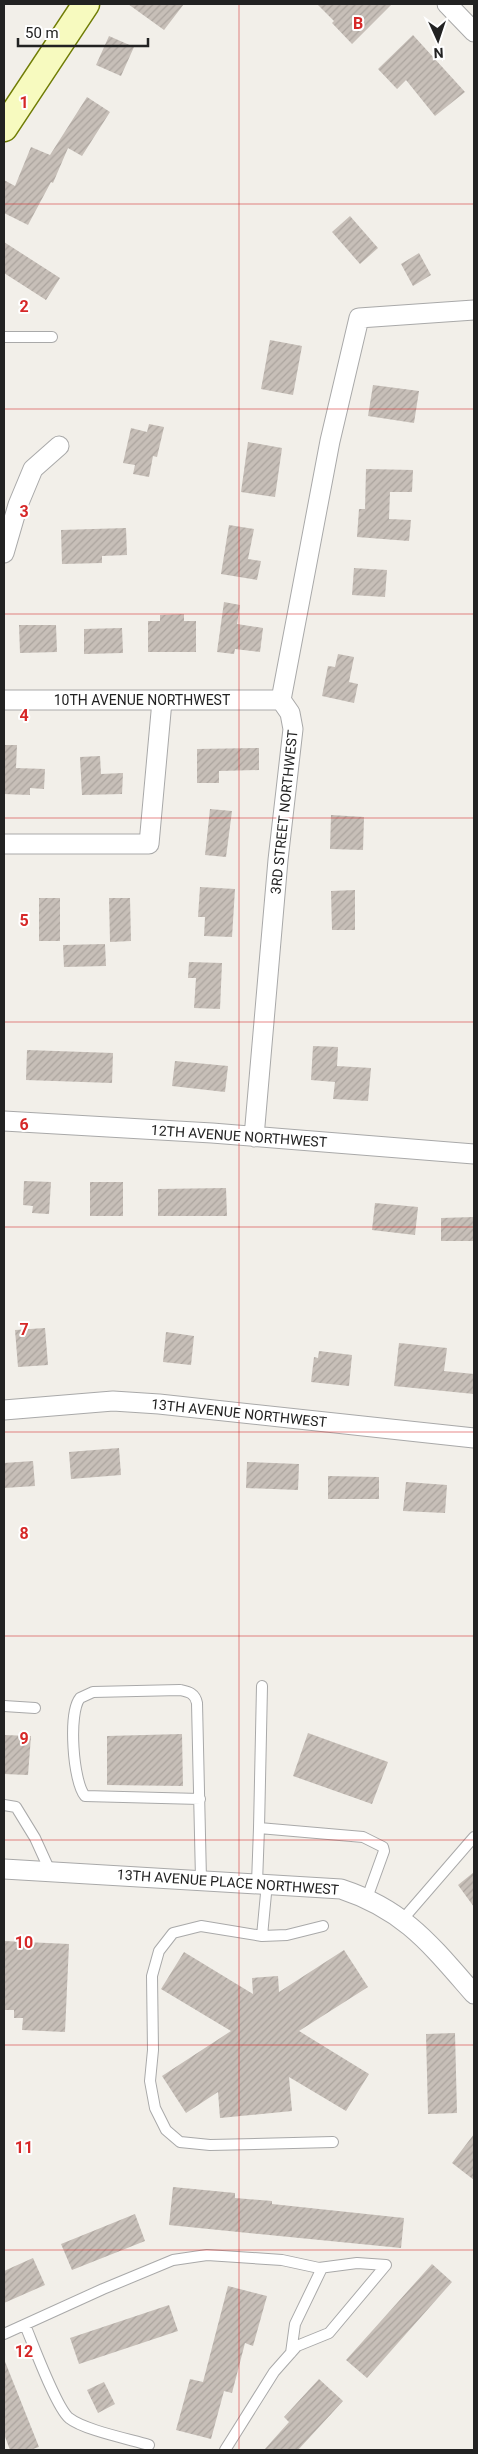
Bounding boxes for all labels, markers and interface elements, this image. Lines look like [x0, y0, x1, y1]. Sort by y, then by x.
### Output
text: B [353, 14, 363, 33]
scale bar [18, 15, 148, 47]
north arrow [413, 15, 463, 65]
text: 50 m [25, 24, 59, 42]
text: N [433, 45, 444, 61]
text: 1 [19, 93, 29, 112]
text: 2 [19, 297, 29, 316]
text: 3 [19, 502, 29, 521]
street label: 10TH AVENUE NORTHWEST [54, 692, 231, 708]
text: 4 [19, 706, 29, 725]
street label: 3RD STREET NORTHWEST [267, 728, 301, 895]
text: 5 [19, 911, 29, 930]
text: 6 [19, 1115, 29, 1134]
street label: 12TH AVENUE NORTHWEST [150, 1122, 328, 1150]
text: 7 [19, 1320, 29, 1339]
street label: 13TH AVENUE NORTHWEST [150, 1396, 328, 1430]
text: 8 [19, 1524, 29, 1543]
text: 9 [19, 1729, 29, 1748]
street label: 13TH AVENUE PLACE NORTHWEST [116, 1866, 340, 1898]
text: 10 [15, 1933, 33, 1952]
text: 11 [15, 2138, 33, 2157]
text: 12 [15, 2342, 33, 2361]

